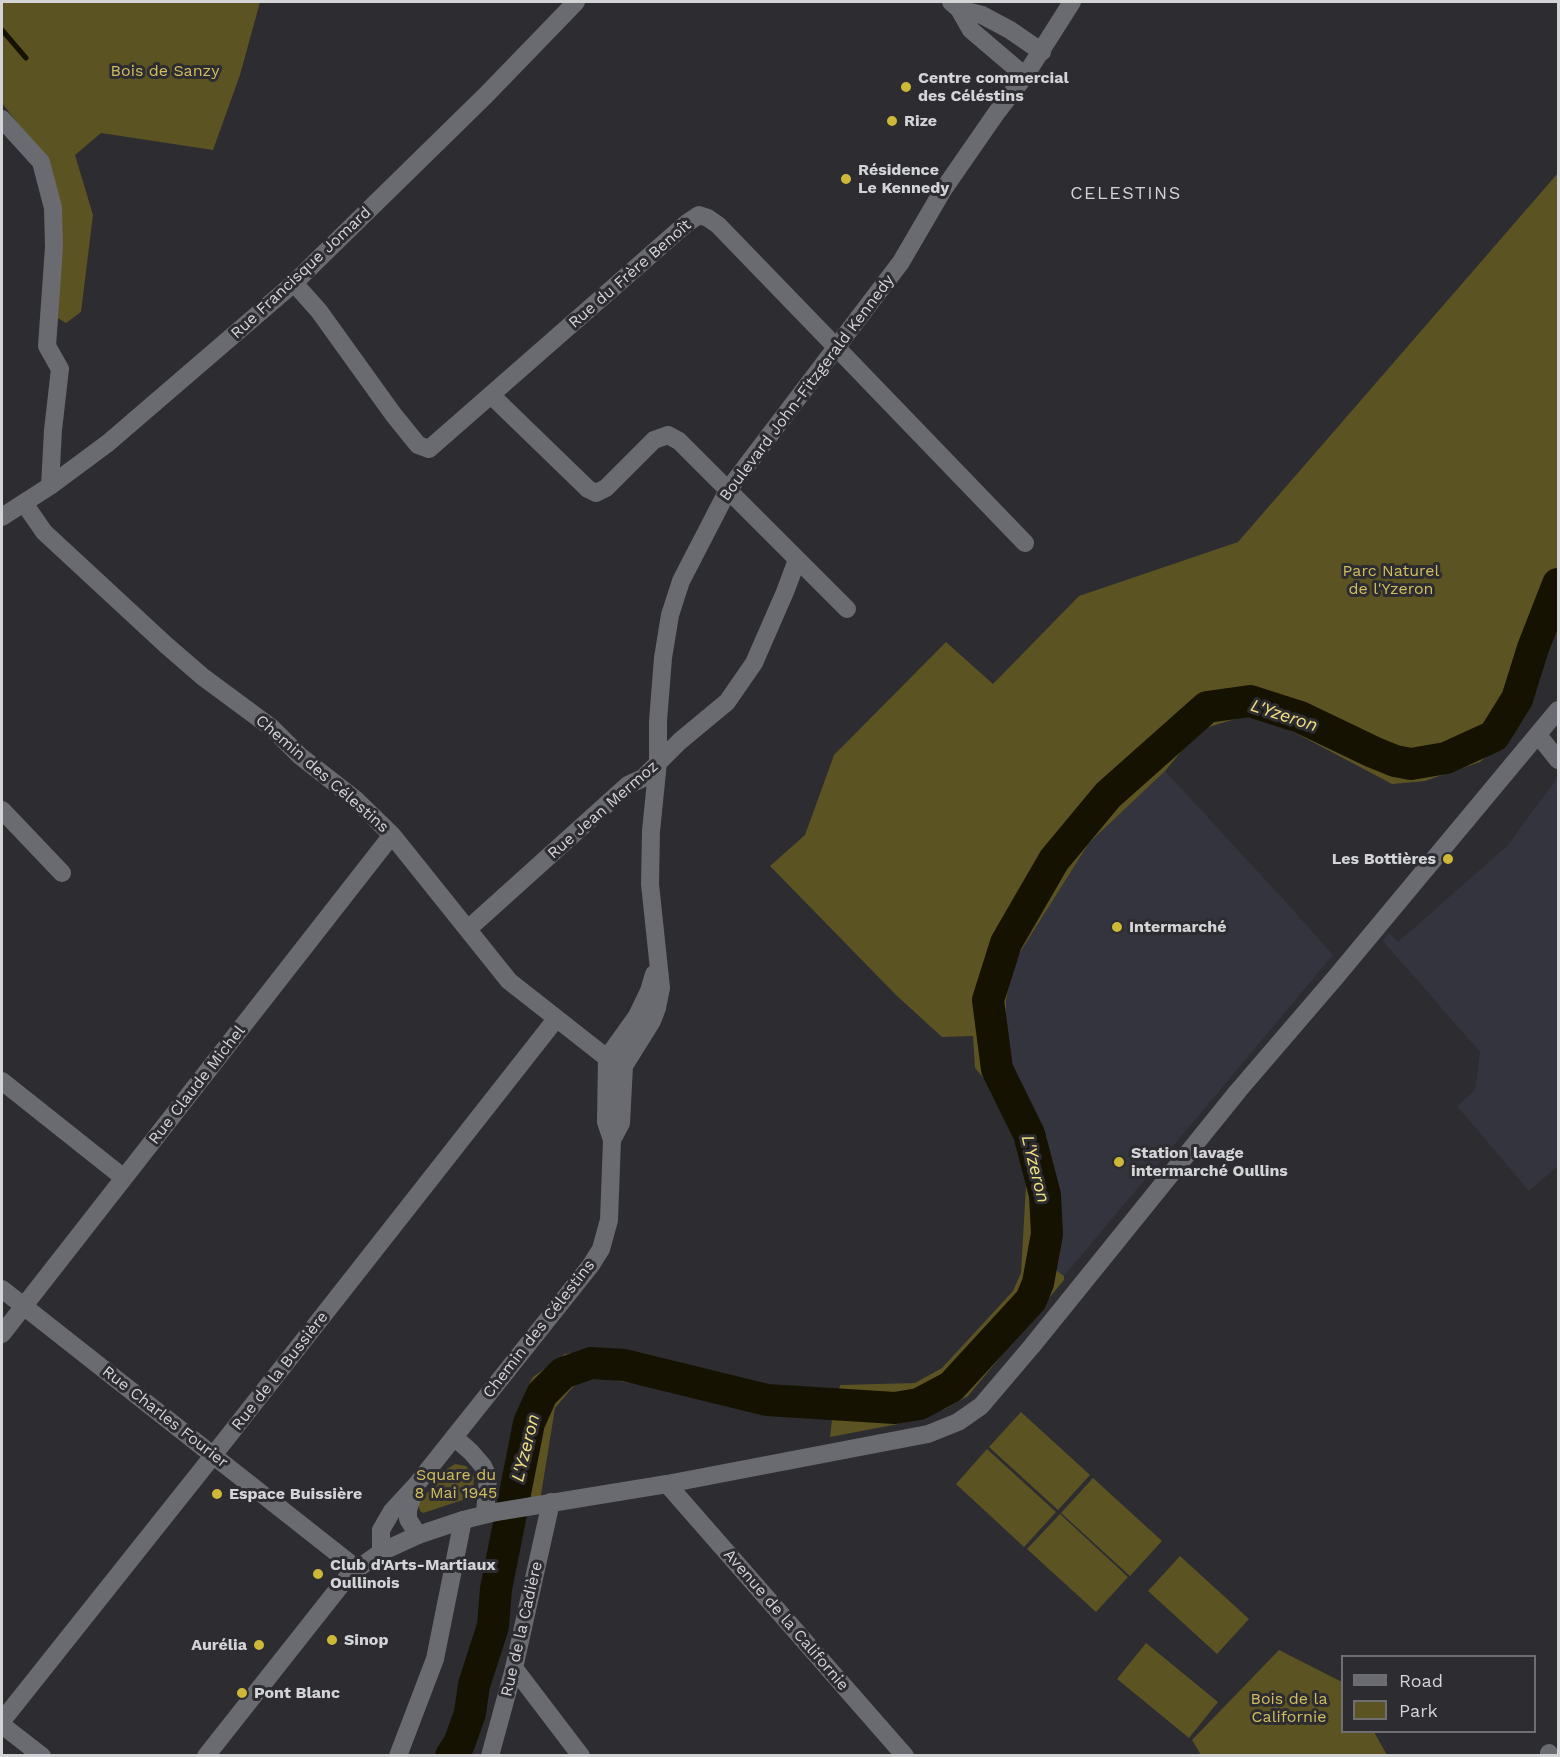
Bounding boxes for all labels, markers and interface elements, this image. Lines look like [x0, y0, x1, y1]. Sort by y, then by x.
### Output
park label: Bois de Sanzy [111, 61, 219, 81]
place label: Centre commercial des Céléstins [918, 68, 1069, 106]
marker: Centre commercial des Céléstins [899, 80, 913, 94]
place label: Rize [904, 111, 937, 131]
marker: Rize [885, 114, 899, 128]
place label: Résidence Le Kennedy [858, 160, 949, 198]
marker: Résidence Le Kennedy [839, 172, 853, 186]
district label: CELESTINS [1070, 183, 1182, 205]
street label: Rue Francisque Jomard [227, 203, 375, 343]
street label: Rue du Frère Benoît [565, 216, 695, 332]
street label: Boulevard John-Fitzgerald Kennedy [716, 271, 898, 505]
park label: Parc Naturel de l'Yzeron [1343, 561, 1439, 599]
water label: L'Yzeron [1248, 695, 1320, 737]
street label: Chemin des Célestins [251, 711, 393, 837]
street label: Rue Jean Mermoz [544, 757, 662, 863]
place label: Les Bottières [1332, 849, 1436, 869]
marker: Les Bottières [1441, 852, 1455, 866]
place label: Intermarché [1129, 917, 1226, 937]
marker: Intermarché [1110, 920, 1124, 934]
street label: Rue Claude Michel [145, 1022, 249, 1148]
water label: L'Yzeron [1016, 1133, 1054, 1205]
place label: Station lavage intermarché Oullins [1131, 1143, 1288, 1181]
marker: Station lavage intermarché Oullins [1112, 1155, 1126, 1169]
street label: Chemin des Célestins [479, 1256, 599, 1402]
street label: Rue de la Bussière [228, 1308, 332, 1434]
street label: Rue Charles Fourier [98, 1362, 232, 1472]
water label: L'Yzeron [507, 1412, 545, 1484]
park label: Square du 8 Mai 1945 [415, 1465, 497, 1503]
place label: Espace Buissière [229, 1484, 362, 1504]
marker: Espace Buissière [210, 1487, 224, 1501]
street label: Avenue de la Californie [719, 1545, 853, 1695]
place label: Club d'Arts-Martiaux Oullinois [330, 1555, 496, 1593]
street label: Rue de la Cadière [497, 1560, 547, 1698]
marker: Club d'Arts-Martiaux Oullinois [311, 1567, 325, 1581]
place label: Sinop [344, 1630, 388, 1650]
marker: Sinop [325, 1633, 339, 1647]
place label: Aurélia [191, 1635, 247, 1655]
marker: Aurélia [252, 1638, 266, 1652]
legend [1341, 1655, 1536, 1733]
text: Road [1399, 1670, 1443, 1691]
place label: Pont Blanc [254, 1683, 340, 1703]
marker: Pont Blanc [235, 1686, 249, 1700]
park label: Bois de la Californie [1251, 1689, 1327, 1727]
text: Park [1399, 1700, 1438, 1721]

